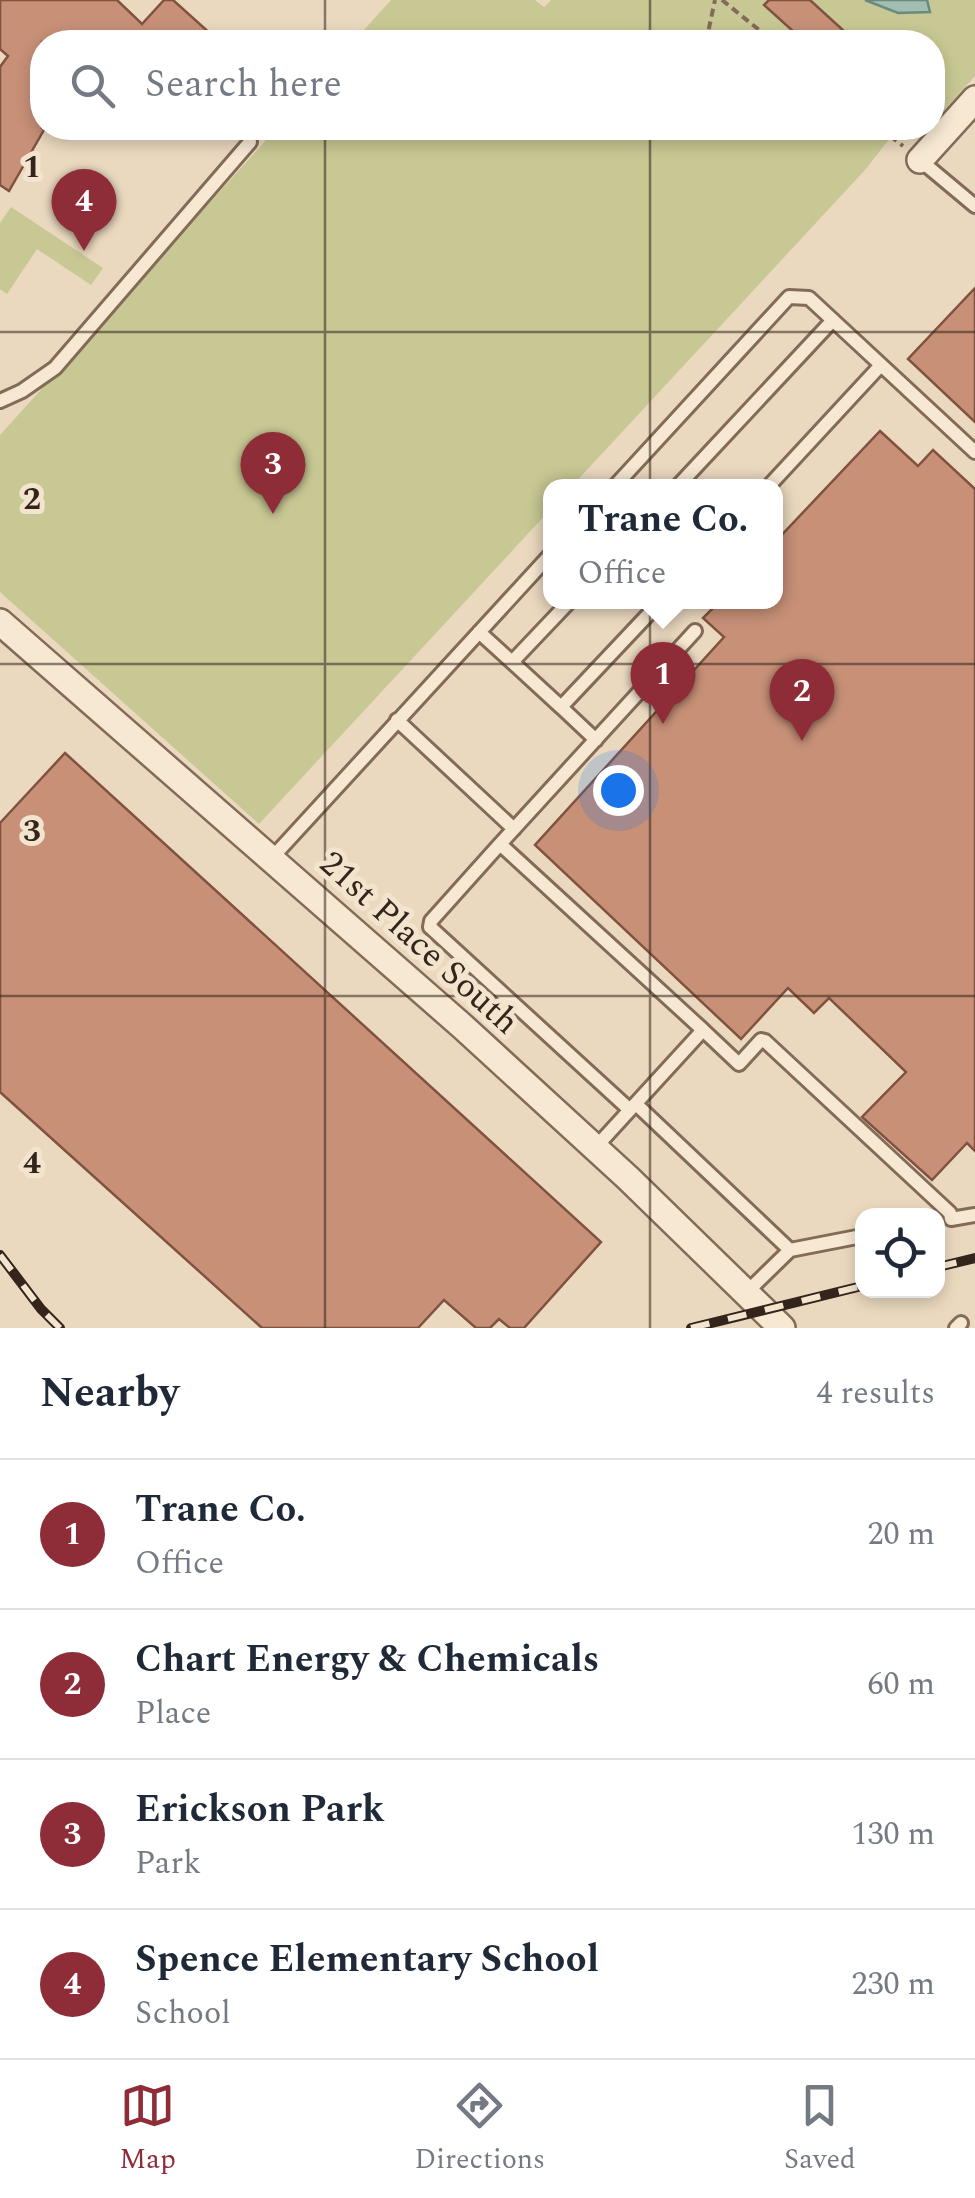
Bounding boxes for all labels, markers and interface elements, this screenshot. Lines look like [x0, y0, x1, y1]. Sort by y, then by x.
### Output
search box [30, 30, 945, 140]
text: Search here [145, 56, 342, 114]
icon: search [65, 58, 120, 113]
text: 1 [23, 143, 41, 192]
pin: 4 [52, 168, 116, 251]
pin: 3 [240, 432, 306, 514]
text: 2 [23, 475, 41, 524]
popup [543, 479, 783, 609]
text: Trane Co. [577, 491, 749, 549]
text: Office [577, 549, 666, 598]
pin: 1 [630, 642, 696, 724]
pin: 2 [770, 658, 834, 741]
your location [593, 765, 644, 816]
text: 3 [23, 807, 41, 856]
street label: 21st Place South [307, 838, 531, 1048]
text: 4 [23, 1139, 41, 1188]
map controls [855, 1208, 945, 1298]
button: locate [855, 1208, 945, 1298]
text: Nearby [40, 1362, 179, 1425]
text: 4 results [816, 1369, 935, 1418]
text: Trane Co. [135, 1481, 306, 1539]
text: 1 [64, 1510, 81, 1559]
text: 20 m [867, 1510, 935, 1559]
text: Office [135, 1539, 224, 1588]
text: Chart Energy & Chemicals [135, 1631, 599, 1689]
text: 2 [64, 1660, 81, 1709]
text: 60 m [867, 1660, 935, 1709]
text: Place [135, 1689, 211, 1738]
text: Erickson Park [135, 1781, 385, 1839]
text: 3 [64, 1810, 81, 1859]
text: 130 m [851, 1810, 935, 1859]
text: Park [135, 1839, 201, 1888]
text: Spence Elementary School [135, 1931, 599, 1989]
text: 4 [64, 1960, 81, 2009]
text: 230 m [851, 1960, 935, 2009]
text: School [135, 1989, 231, 2038]
tab: Map [119, 2078, 176, 2181]
tab: Directions [414, 2078, 545, 2181]
tab: Saved [784, 2078, 856, 2181]

